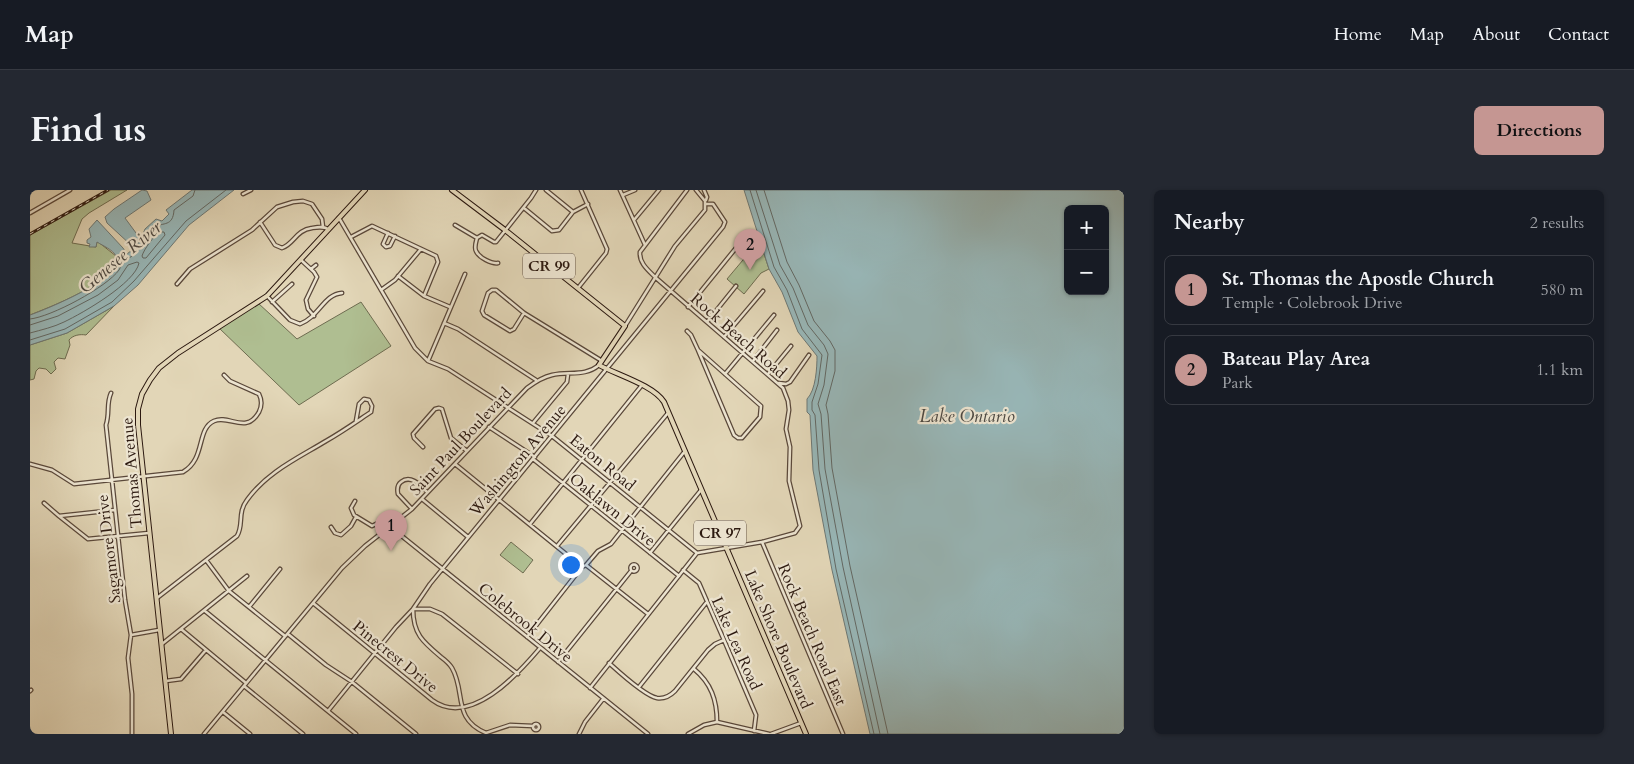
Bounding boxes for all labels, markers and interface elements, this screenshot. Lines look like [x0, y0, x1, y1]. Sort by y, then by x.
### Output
text: Map [25, 18, 74, 51]
text: Home [1334, 22, 1382, 47]
text: Map [1410, 22, 1444, 47]
text: About [1472, 22, 1520, 47]
text: Contact [1548, 22, 1609, 47]
text: Find us [30, 106, 146, 154]
button: Directions [1474, 106, 1604, 155]
map controls [1064, 205, 1109, 295]
button: + [1064, 205, 1109, 250]
text: Nearby [1174, 208, 1245, 237]
text: 2 results [1530, 212, 1584, 234]
water label: Genesee River [74, 215, 168, 299]
pin: 2 [734, 229, 766, 270]
button: − [1064, 250, 1109, 295]
road number: CR 99 [523, 254, 575, 278]
text: St. Thomas the Apostle Church [1222, 266, 1494, 292]
text: 1 [1187, 279, 1195, 301]
text: 580 m [1541, 279, 1583, 301]
street label: Rock Beach Road [686, 288, 791, 384]
text: Temple · Colebrook Drive [1222, 292, 1403, 314]
text: Bateau Play Area [1222, 346, 1370, 372]
text: 2 [1187, 359, 1195, 381]
text: 1.1 km [1536, 359, 1583, 381]
text: Park [1222, 372, 1253, 394]
street label: Saint Paul Boulevard [405, 382, 517, 501]
street label: Washington Avenue [464, 400, 571, 522]
water label: Lake Ontario [919, 404, 1015, 429]
street label: Thomas Avenue [116, 417, 148, 529]
street label: Eaton Road [565, 429, 640, 497]
street label: Oaklawn Drive [565, 468, 660, 551]
street label: Sagamore Drive [91, 493, 127, 604]
pin: 1 [375, 510, 407, 551]
road number: CR 97 [694, 520, 746, 546]
your location [558, 552, 584, 578]
street label: Rock Beach Road East [772, 560, 852, 709]
street label: Lake Shore Boulevard [739, 567, 817, 713]
street label: Colebrook Drive [474, 578, 577, 668]
street label: Lake Lea Road [706, 593, 767, 694]
street label: Pinecrest Drive [348, 615, 443, 698]

